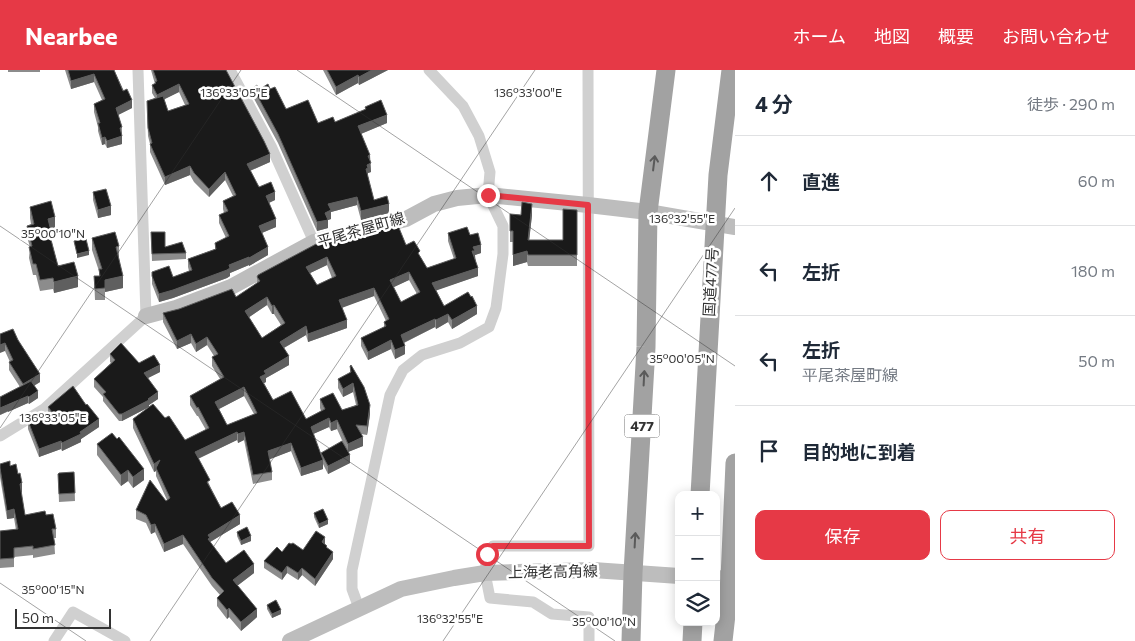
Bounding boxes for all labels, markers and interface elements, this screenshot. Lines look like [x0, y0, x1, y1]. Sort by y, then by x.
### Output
text: Nearbee [25, 21, 118, 50]
text: ホーム [793, 25, 846, 47]
text: 地図 [874, 25, 910, 47]
text: 概要 [938, 25, 974, 47]
text: お問い合わせ [1002, 25, 1110, 47]
text: 136°33'05"E [200, 85, 268, 99]
text: 136°33'00"E [494, 85, 562, 99]
text: 4 分 [755, 91, 793, 116]
text: 徒歩 · 290 m [1027, 94, 1115, 113]
one-way arrow [649, 156, 659, 172]
icon: ahead [755, 167, 783, 195]
text: 直進 [802, 170, 840, 193]
text: 60 m [1078, 171, 1115, 190]
route end [477, 184, 500, 207]
street label: 平尾茶屋町線 [315, 208, 406, 250]
text: 136°32'55"E [649, 211, 715, 225]
text: 35°00'10"N [21, 226, 85, 240]
street label: 国道477号 [699, 247, 721, 317]
icon: left [755, 257, 783, 285]
text: 左折 [802, 260, 840, 283]
text: 180 m [1071, 261, 1115, 280]
text: 左折 [802, 338, 840, 361]
icon: left [755, 347, 783, 375]
text: 35°00'05"N [649, 351, 715, 365]
text: 50 m [1078, 351, 1115, 370]
text: 平尾茶屋町線 [802, 365, 898, 384]
one-way arrow [640, 370, 649, 386]
text: 136°33'05"E [19, 410, 87, 424]
road number: 477 [624, 414, 660, 438]
icon: arrive [755, 437, 783, 465]
text: 目的地に到着 [802, 440, 916, 463]
map controls [675, 491, 720, 626]
button: + [675, 491, 720, 536]
button: 保存 [755, 510, 930, 560]
button: 共有 [940, 510, 1115, 560]
one-way arrow [631, 532, 640, 548]
button: − [675, 536, 720, 581]
route start [476, 543, 499, 566]
street label: 上海老高角線 [508, 561, 598, 581]
button: layers [675, 581, 720, 626]
text: 35°00'15"N [21, 582, 85, 596]
scale bar [15, 606, 111, 629]
text: 50 m [22, 609, 54, 626]
text: 136°32'55"E [417, 611, 483, 625]
text: 35°00'10"N [572, 614, 636, 628]

